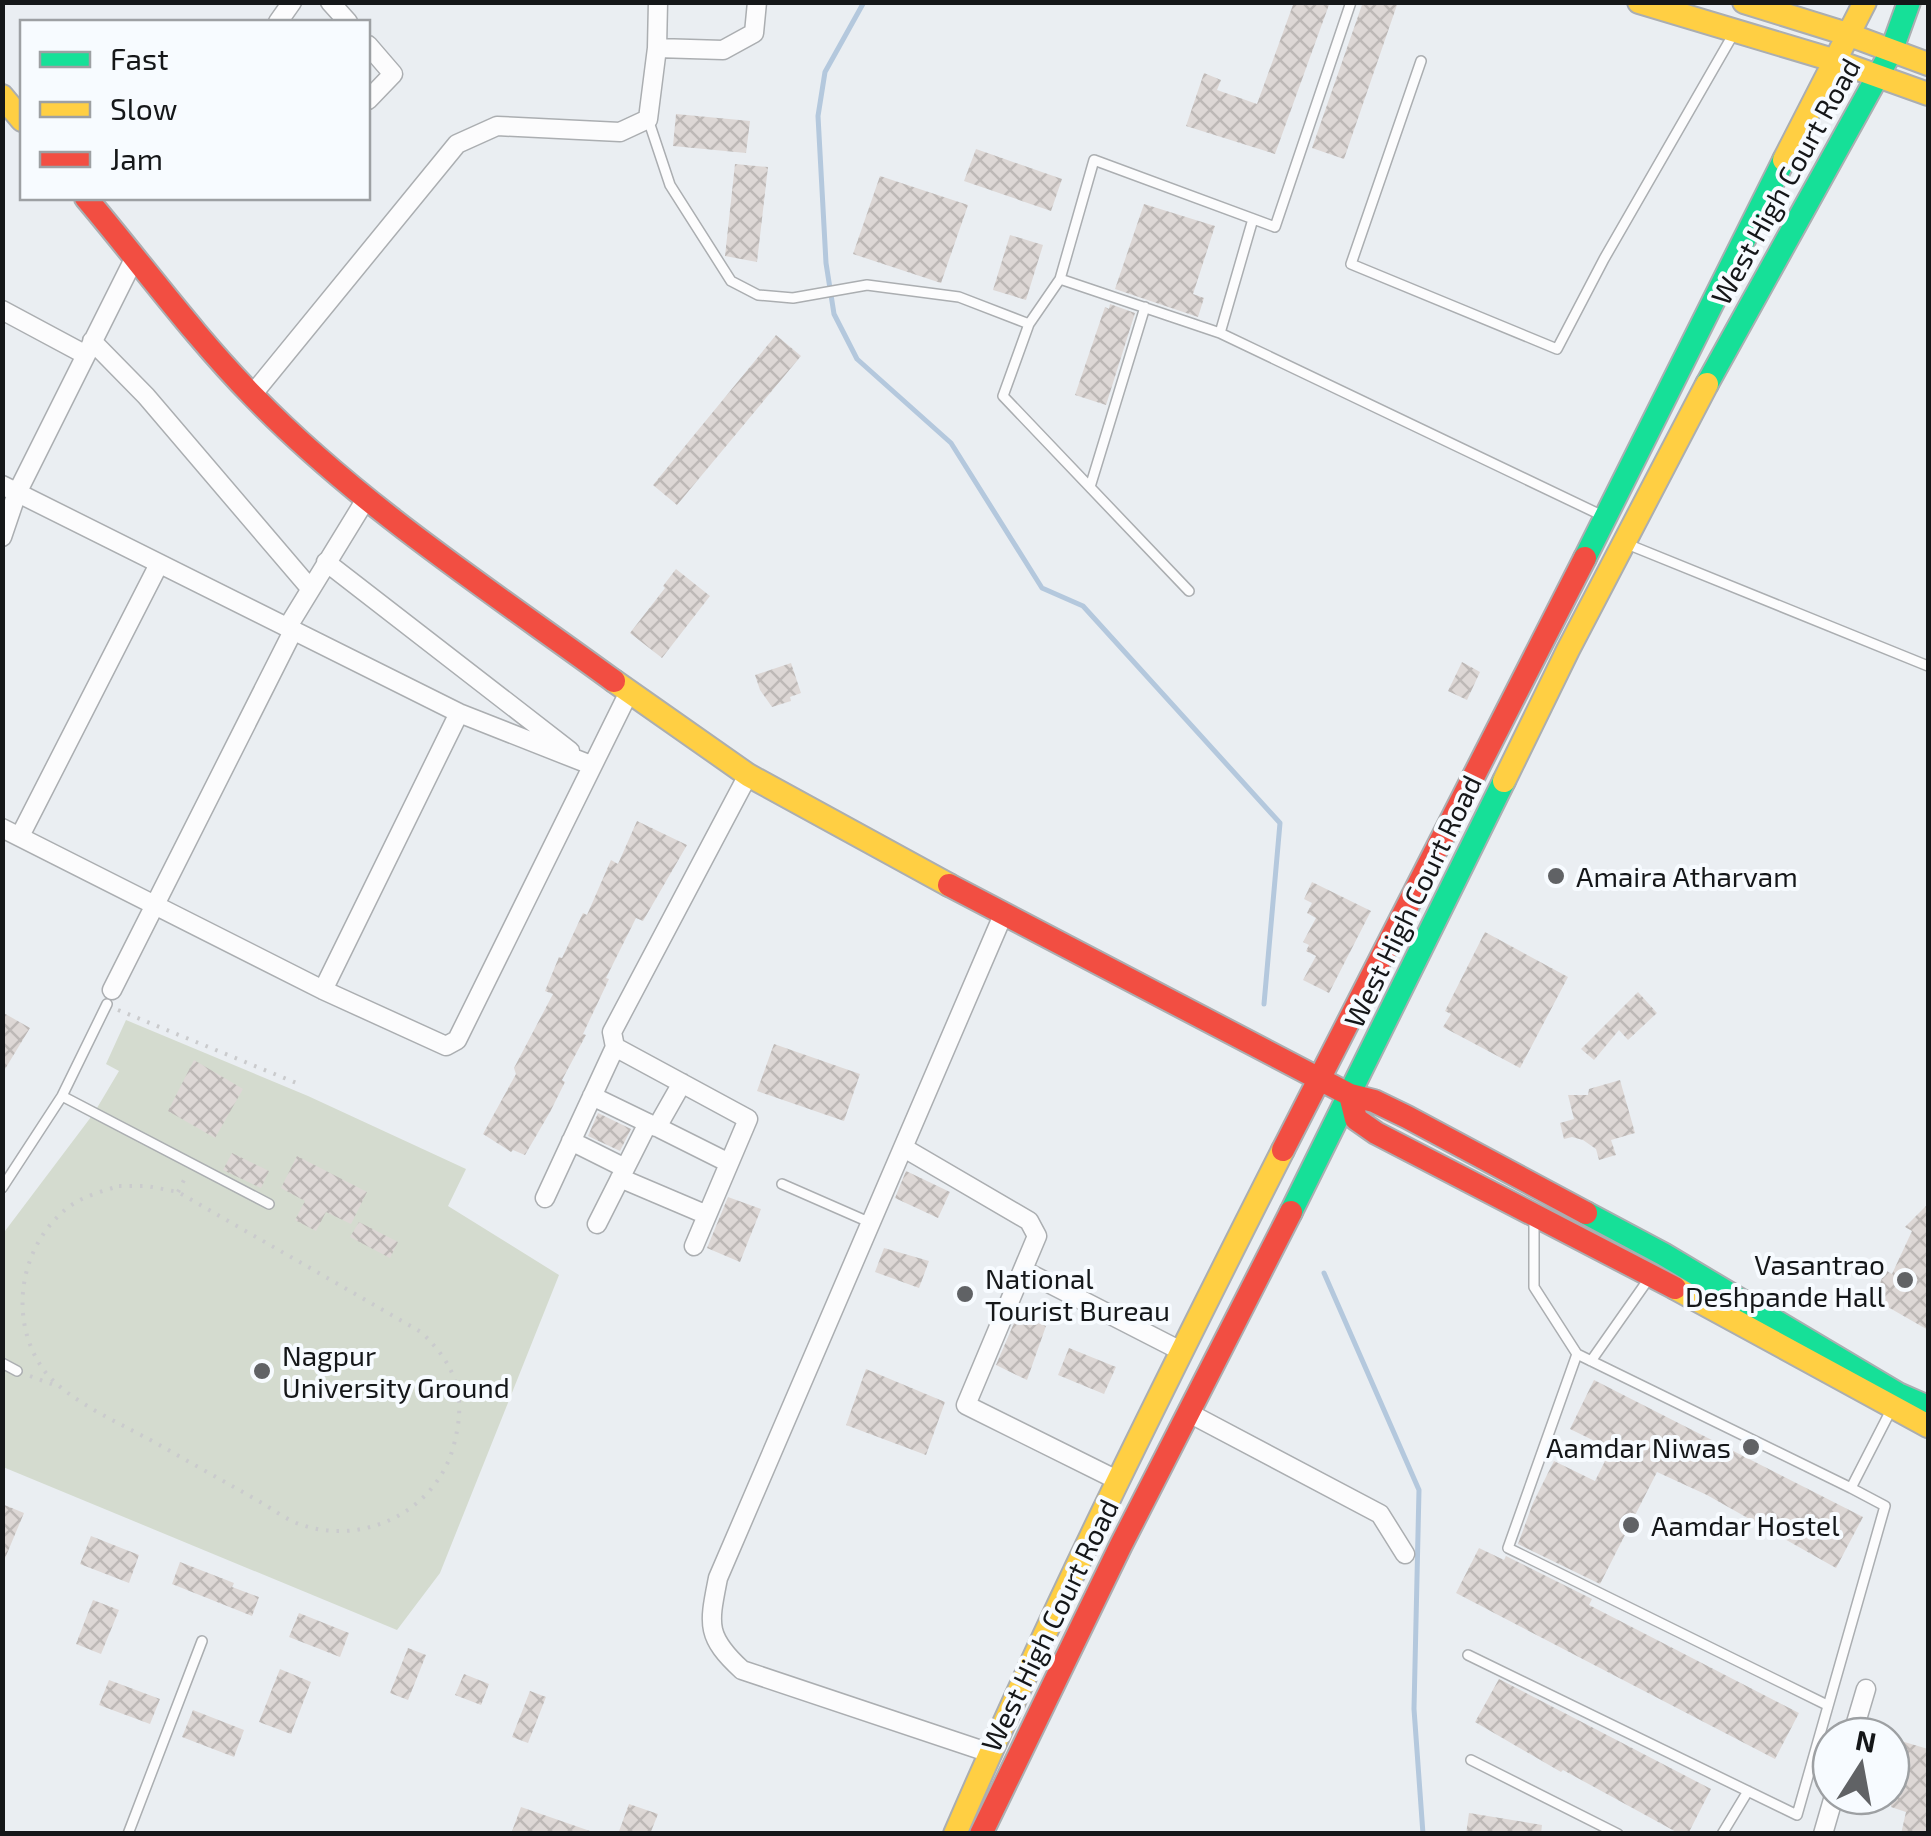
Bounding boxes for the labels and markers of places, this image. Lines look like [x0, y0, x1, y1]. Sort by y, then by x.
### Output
place label: Amaira Atharvam [1576, 859, 1798, 893]
marker: Amaira Atharvam [1545, 865, 1567, 887]
place label: Vasantrao Deshpande Hall [1685, 1247, 1886, 1313]
place label: National Tourist Bureau [985, 1261, 1170, 1327]
marker: Vasantrao Deshpande Hall [1894, 1269, 1916, 1291]
marker: National Tourist Bureau [954, 1283, 976, 1305]
place label: Nagpur University Ground [282, 1338, 510, 1404]
marker: Nagpur University Ground [251, 1360, 273, 1382]
place label: Aamdar Niwas [1546, 1430, 1731, 1464]
marker: Aamdar Niwas [1740, 1436, 1762, 1458]
place label: Aamdar Hostel [1651, 1508, 1840, 1542]
marker: Aamdar Hostel [1620, 1514, 1642, 1536]

